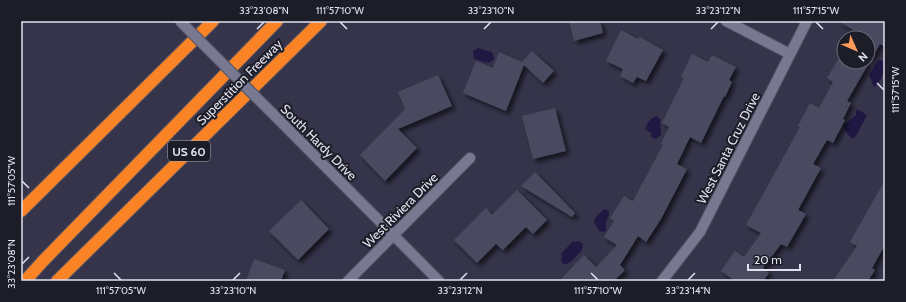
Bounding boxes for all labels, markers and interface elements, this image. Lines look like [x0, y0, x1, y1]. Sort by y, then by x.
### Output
text: 33°23'08"N [239, 4, 289, 17]
text: 111°57'10"W [316, 4, 364, 17]
text: 33°23'10"N [468, 4, 514, 17]
text: 33°23'12"N [696, 4, 740, 17]
text: 111°57'15"W [793, 4, 840, 17]
north arrow [836, 30, 876, 70]
street label: Superstition Freeway [193, 35, 286, 128]
text: N [855, 49, 871, 65]
text: 111°57'15"W [889, 66, 902, 113]
street label: West Santa Cruz Drive [693, 89, 763, 206]
street label: South Hardy Drive [278, 101, 361, 184]
road number: US 60 [168, 141, 210, 161]
text: 111°57'05"W [5, 156, 18, 206]
street label: West Riviera Drive [359, 169, 441, 251]
text: 33°23'08"N [5, 239, 18, 289]
scale bar [748, 246, 800, 272]
text: 20 m [754, 252, 782, 267]
text: 111°57'05"W [96, 284, 147, 297]
text: 33°23'10"N [210, 284, 256, 297]
text: 33°23'12"N [438, 284, 482, 297]
text: 111°57'10"W [574, 284, 622, 297]
text: 33°23'14"N [665, 284, 711, 297]

